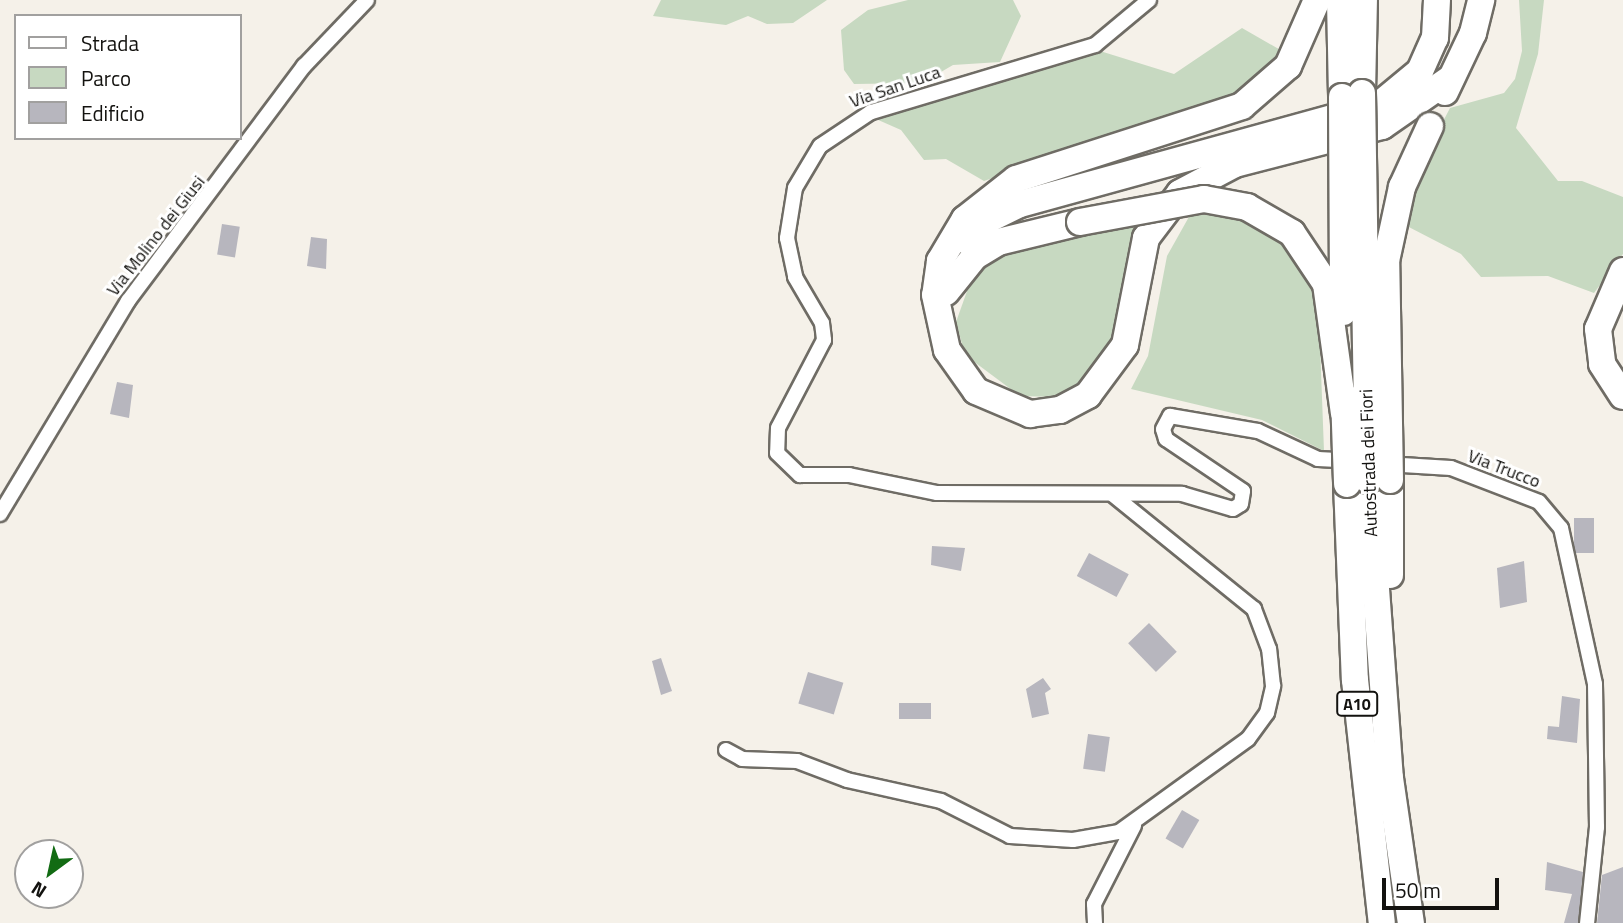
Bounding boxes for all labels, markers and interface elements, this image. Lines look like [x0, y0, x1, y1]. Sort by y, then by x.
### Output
legend [14, 14, 242, 140]
text: Strada [81, 27, 139, 59]
street label: Via San Luca [847, 61, 943, 113]
text: Parco [81, 62, 131, 94]
text: Edificio [81, 97, 145, 129]
street label: Via Molino dei Giusi [102, 172, 210, 300]
street label: Autostrada dei Fiori [1356, 389, 1382, 537]
street label: Via Trucco [1465, 445, 1543, 493]
road number: A10 [1336, 692, 1378, 716]
north arrow [14, 839, 84, 909]
scale bar [1385, 864, 1502, 908]
text: 50 m [1395, 874, 1441, 906]
text: N [25, 875, 52, 906]

